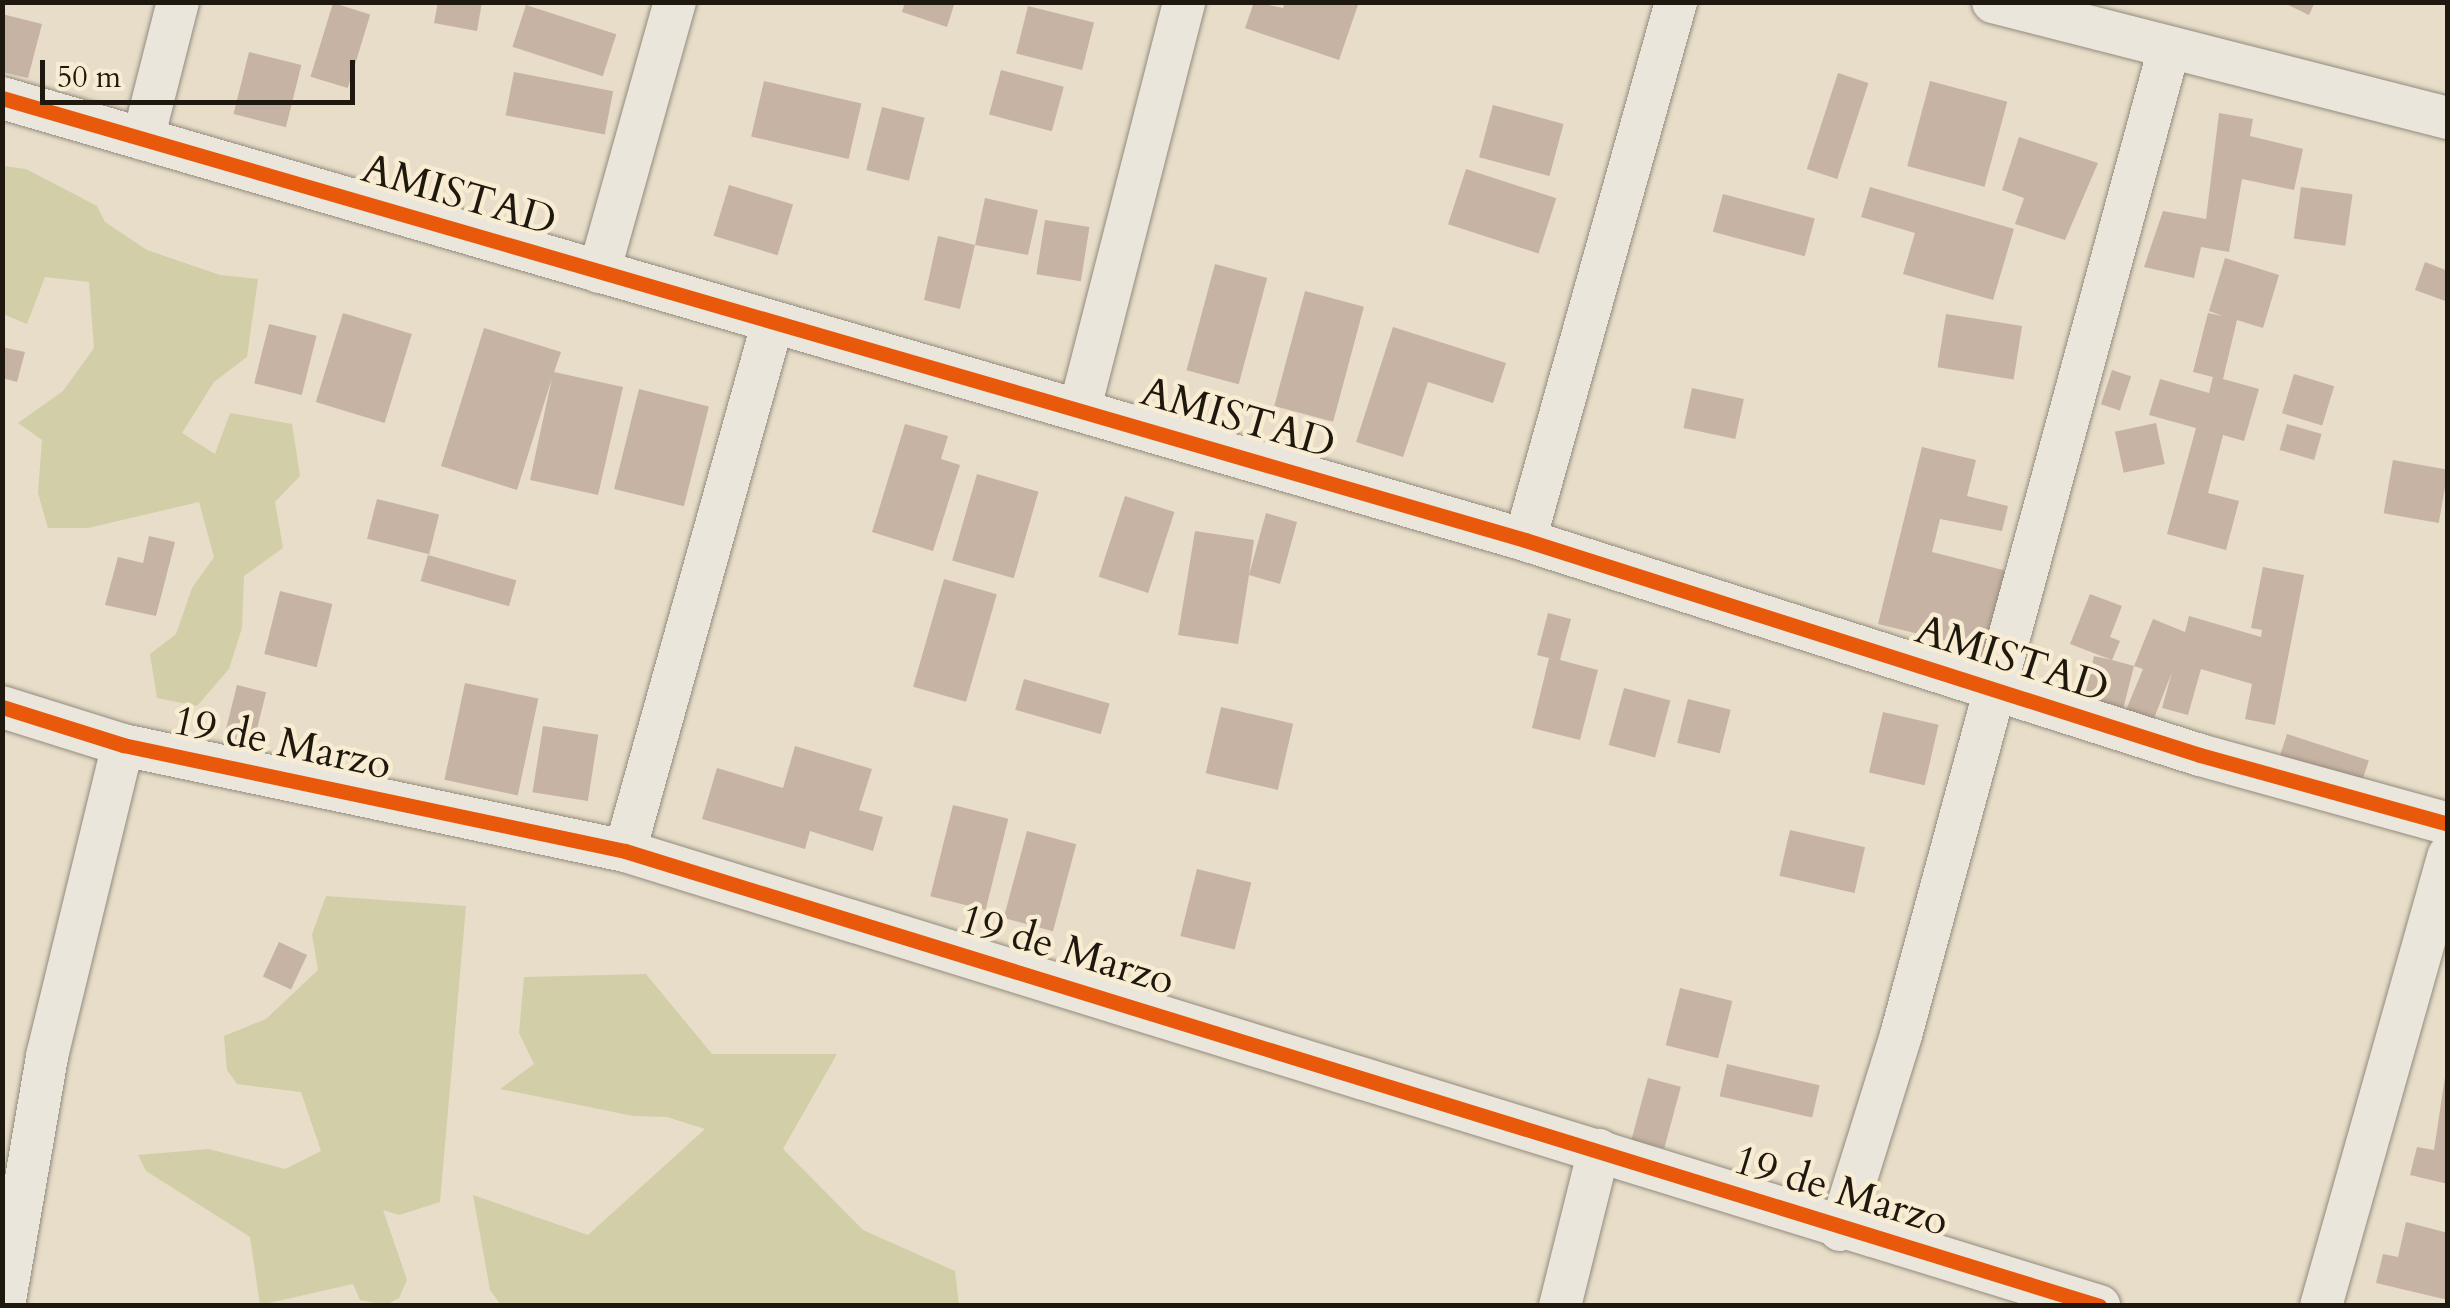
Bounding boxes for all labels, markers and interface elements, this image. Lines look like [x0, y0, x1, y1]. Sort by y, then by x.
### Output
scale bar [45, 40, 360, 102]
text: 50 m [57, 57, 121, 98]
street label: AMISTAD [356, 143, 562, 247]
street label: AMISTAD [1135, 366, 1341, 470]
street label: AMISTAD [1909, 604, 2115, 714]
street label: 19 de Marzo [168, 695, 396, 791]
street label: 19 de Marzo [954, 894, 1180, 1006]
street label: 19 de Marzo [1728, 1135, 1954, 1247]

